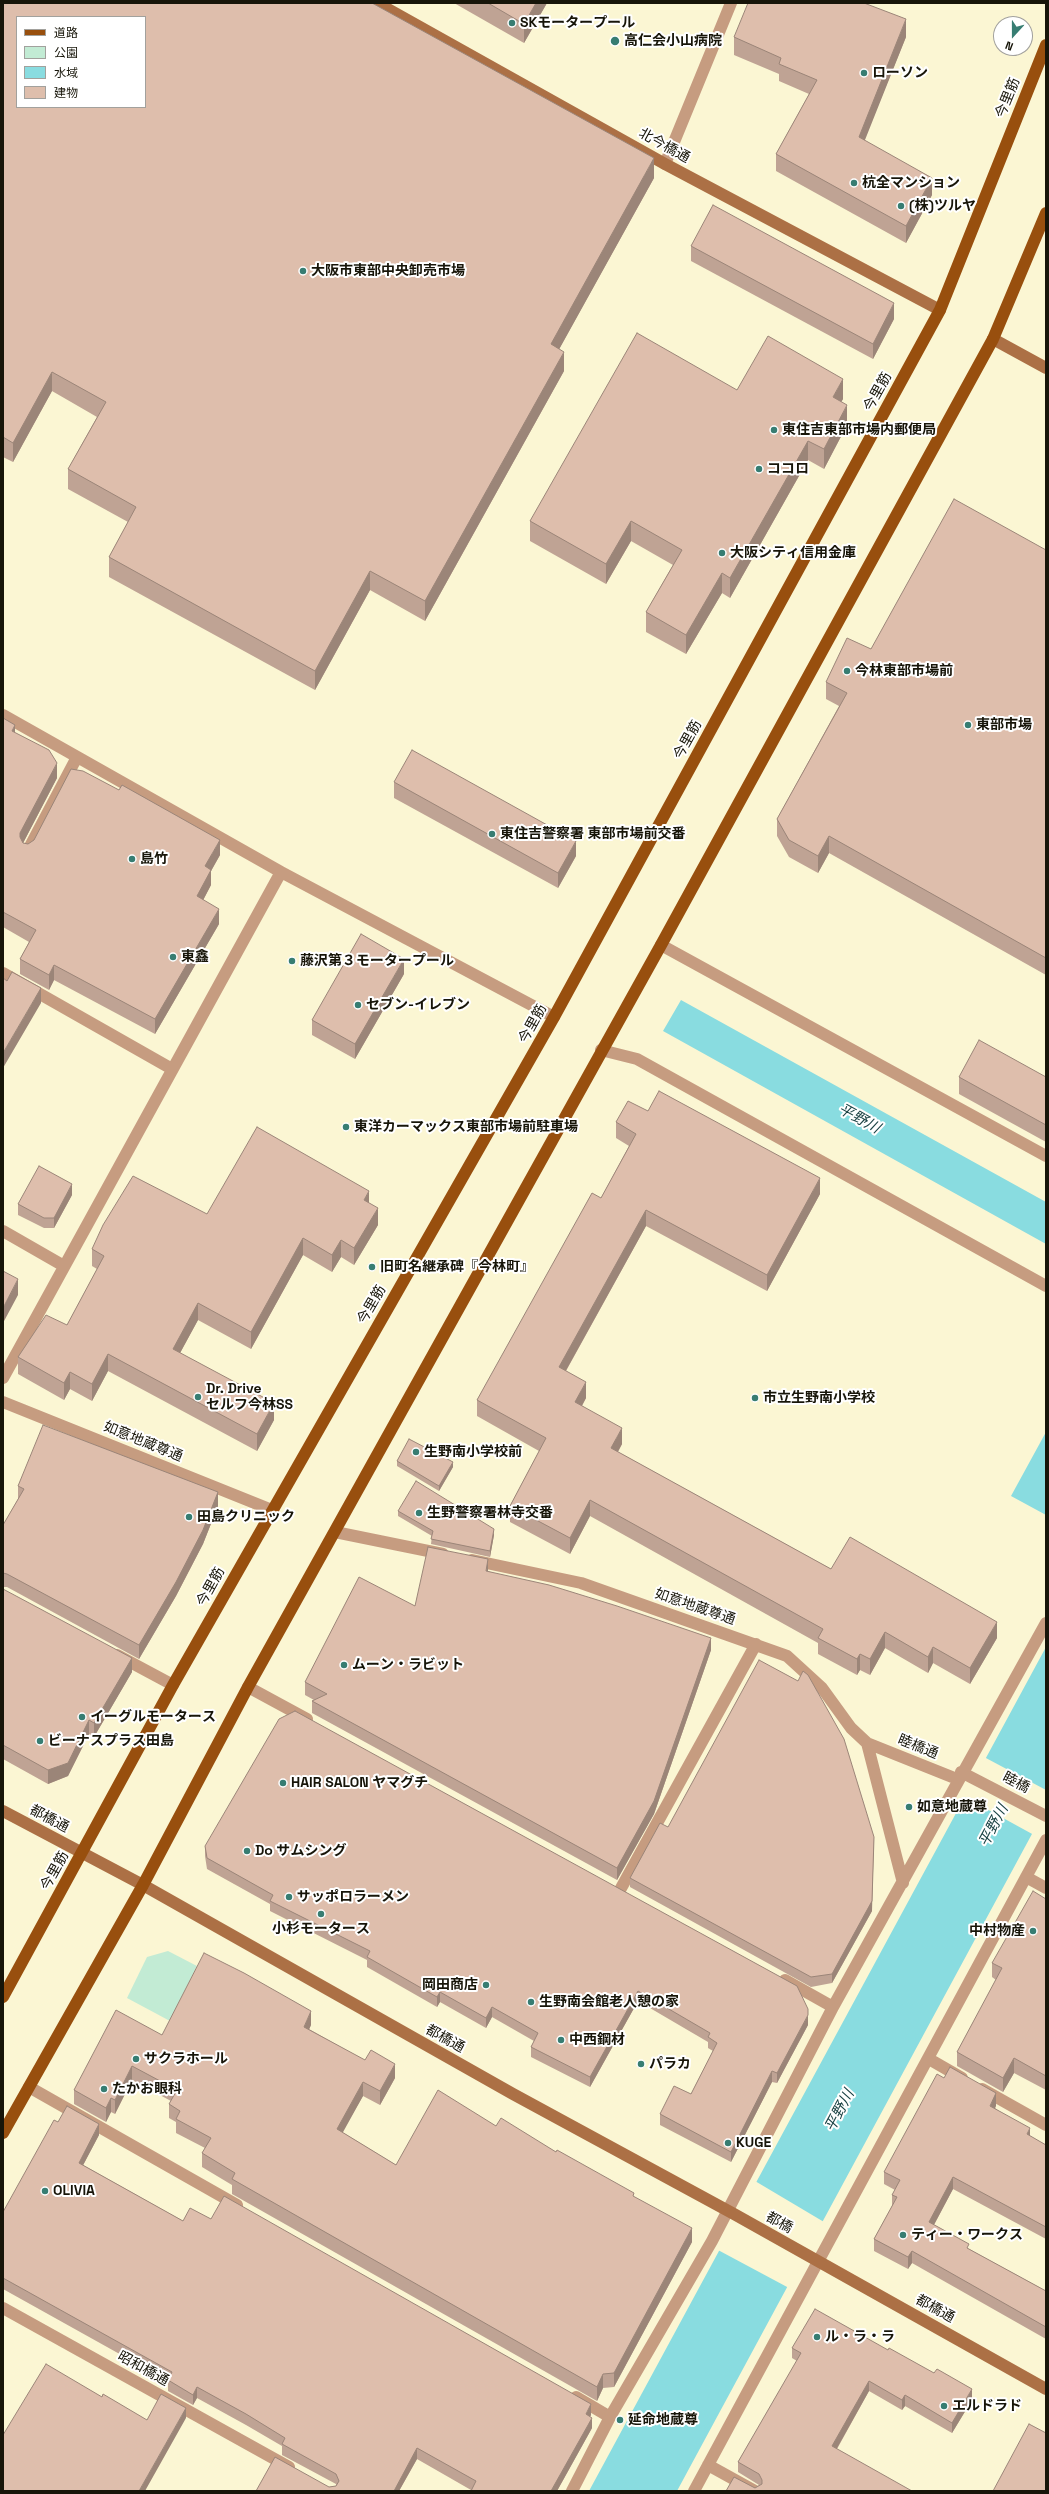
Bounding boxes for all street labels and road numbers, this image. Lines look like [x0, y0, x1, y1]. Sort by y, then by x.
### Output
street label: 今里筋 [992, 75, 1024, 121]
street label: 北今橋通 [635, 125, 693, 167]
street label: 今里筋 [860, 370, 896, 414]
street label: 今里筋 [670, 718, 706, 762]
street label: 今里筋 [515, 1002, 551, 1046]
street label: 今里筋 [354, 1283, 390, 1327]
street label: 如意地蔵尊通 [101, 1418, 185, 1466]
street label: 今里筋 [193, 1565, 229, 1609]
street label: 如意地蔵尊通 [653, 1585, 737, 1629]
street label: 睦橋通 [895, 1731, 941, 1763]
street label: 睦橋 [1000, 1769, 1032, 1797]
street label: 都橋通 [27, 1802, 71, 1836]
street label: 今里筋 [37, 1849, 73, 1893]
street label: 都橋通 [423, 2021, 467, 2057]
street label: 都橋 [763, 2209, 795, 2237]
street label: 都橋通 [913, 2291, 957, 2327]
street label: 昭和橋通 [114, 2348, 172, 2390]

